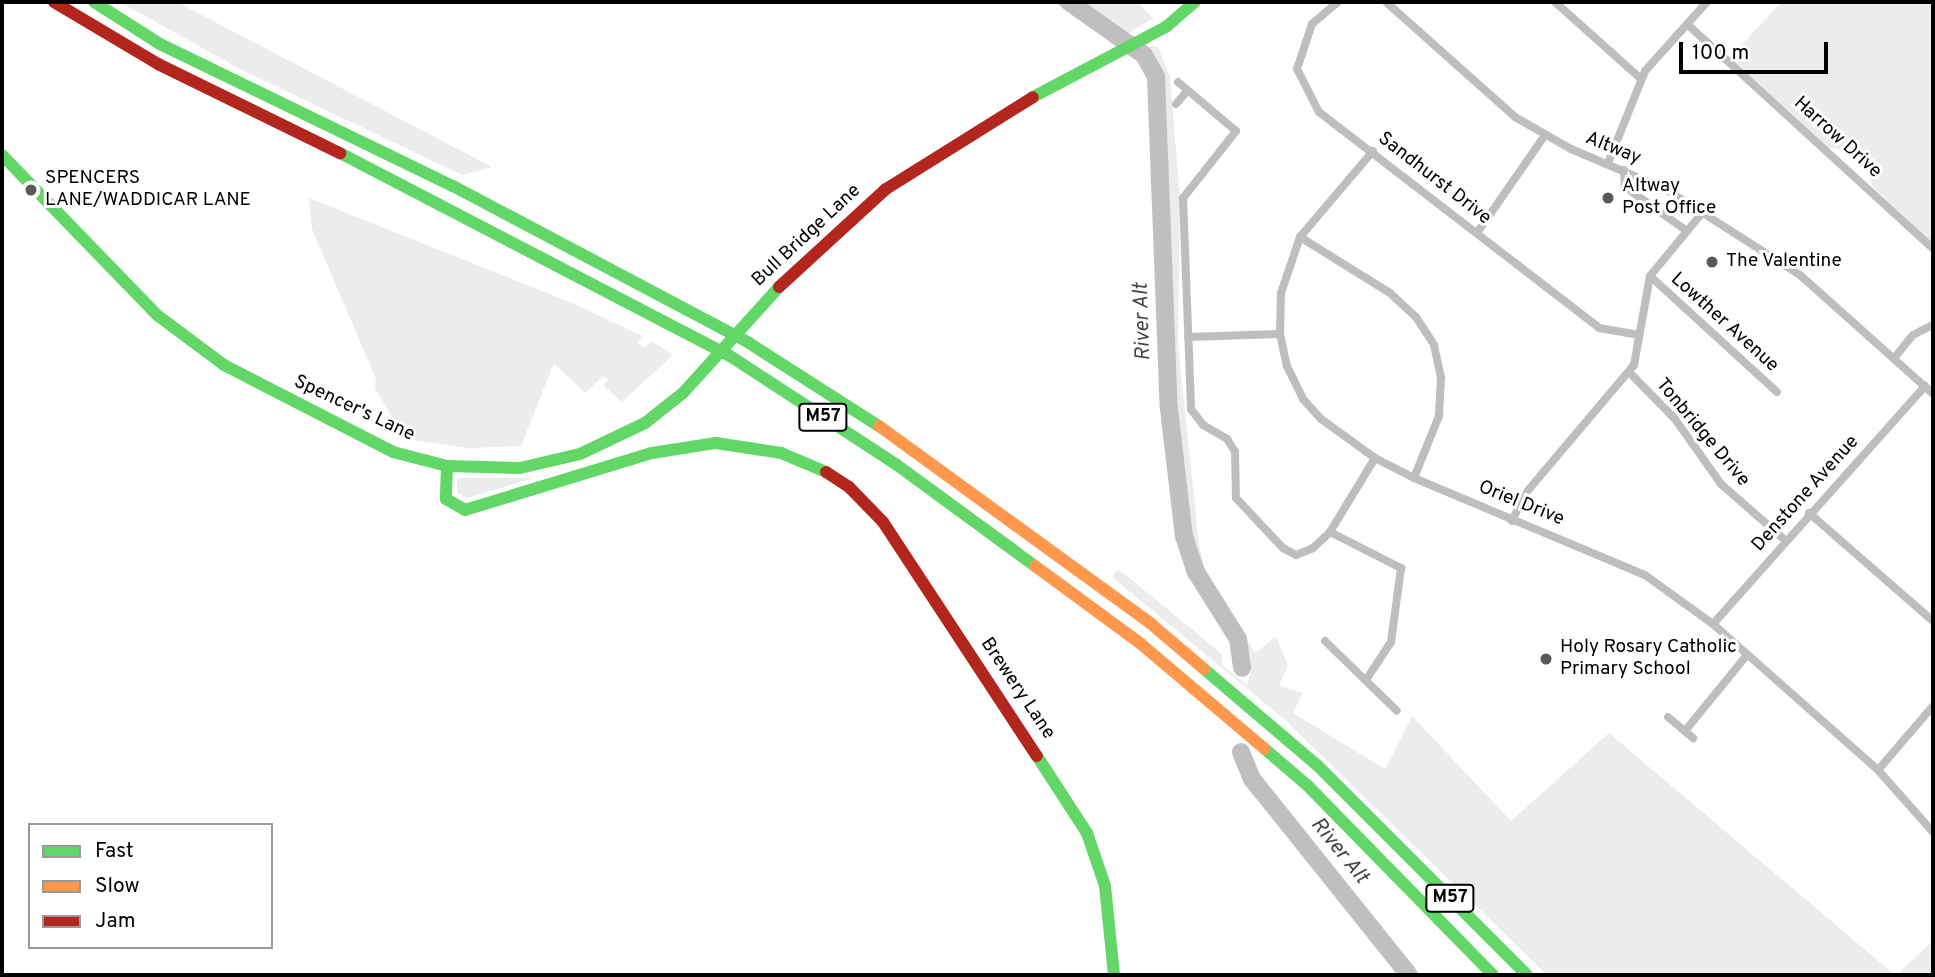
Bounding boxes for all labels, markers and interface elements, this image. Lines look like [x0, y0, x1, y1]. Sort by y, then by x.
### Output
scale bar [1683, 28, 1832, 72]
text: 100 m [1692, 40, 1749, 67]
street label: Harrow Drive [1788, 93, 1886, 183]
street label: Sandhurst Drive [1373, 128, 1495, 230]
street label: Altway [1582, 128, 1644, 170]
place label: SPENCERS LANE/WADDICAR LANE [45, 168, 251, 212]
place label: Altway Post Office [1622, 176, 1716, 220]
street label: Bull Bridge Lane [748, 180, 866, 292]
marker: SPENCERS LANE/WADDICAR LANE [23, 182, 39, 198]
marker: Altway Post Office [1600, 190, 1616, 206]
place label: The Valentine [1726, 251, 1842, 273]
marker: The Valentine [1704, 254, 1720, 270]
street label: Lowther Avenue [1665, 268, 1783, 378]
water label: River Alt [1129, 282, 1157, 362]
street label: Spencer's Lane [290, 371, 418, 447]
street label: Tonbridge Drive [1650, 374, 1754, 492]
road number: M57 [797, 402, 849, 432]
street label: Denstone Avenue [1748, 431, 1864, 557]
street label: Oriel Drive [1475, 476, 1567, 532]
street label: Brewery Lane [975, 634, 1059, 744]
place label: Holy Rosary Catholic Primary School [1560, 637, 1737, 681]
marker: Holy Rosary Catholic Primary School [1538, 651, 1554, 667]
water label: River Alt [1304, 812, 1374, 890]
legend [28, 823, 273, 949]
text: Fast [95, 838, 134, 865]
text: Slow [95, 873, 140, 900]
road number: M57 [1424, 884, 1476, 912]
text: Jam [95, 908, 136, 935]

